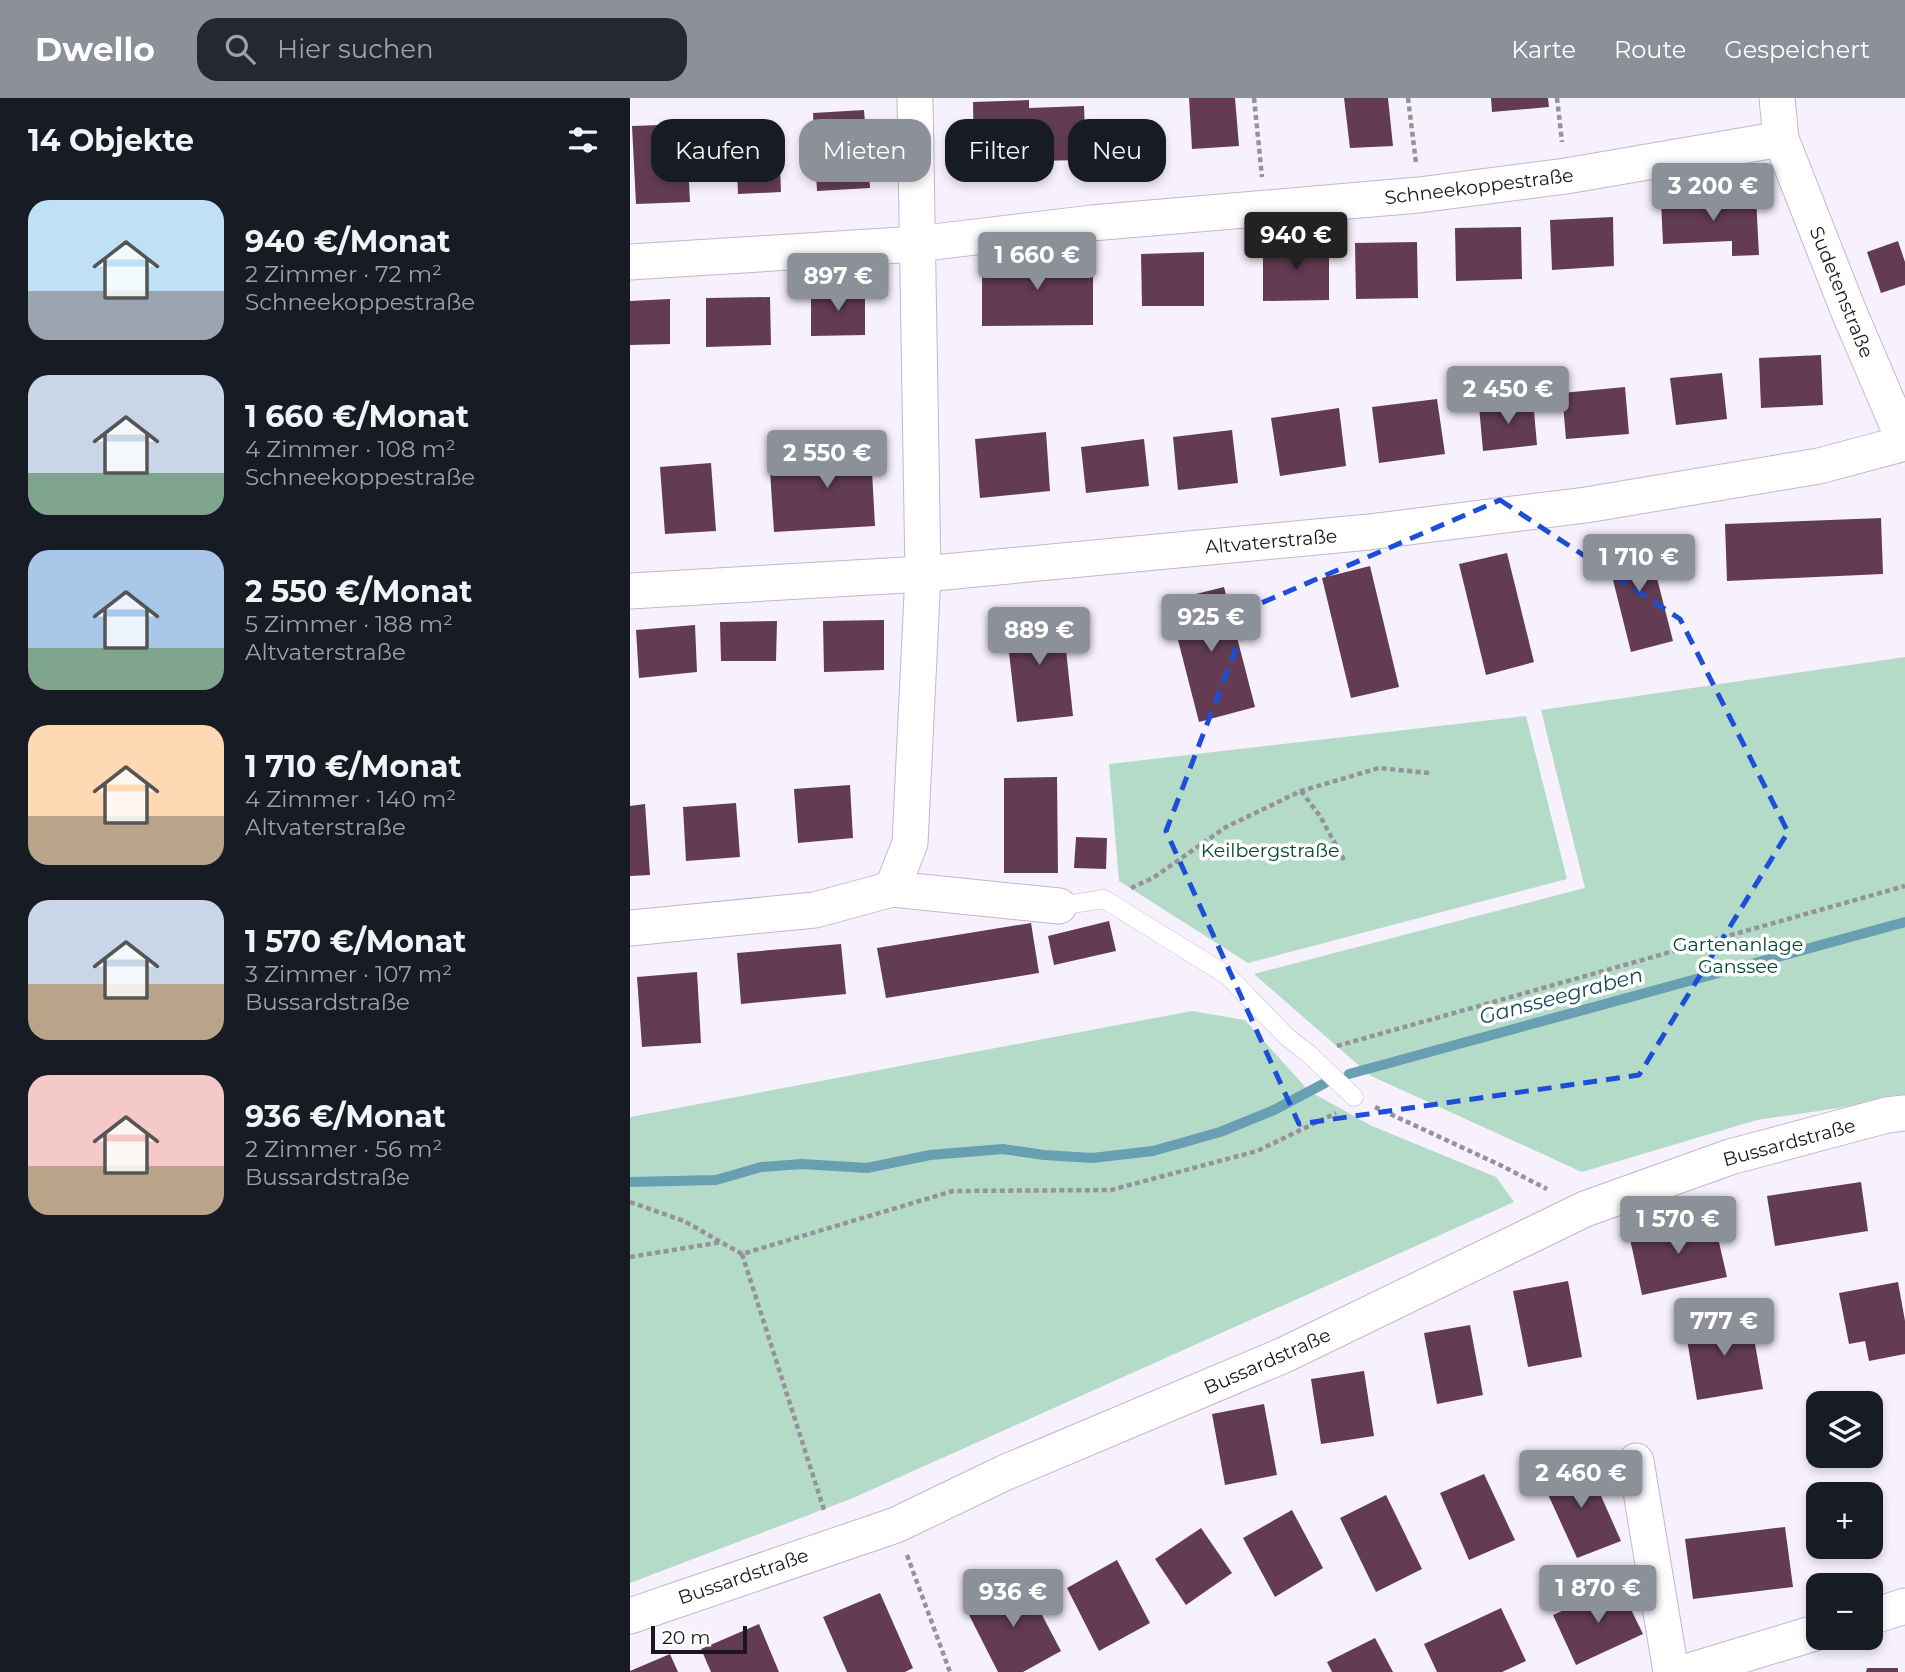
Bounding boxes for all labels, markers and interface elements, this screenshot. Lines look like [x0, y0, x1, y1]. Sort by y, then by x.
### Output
search box [197, 18, 687, 81]
text: Dwello [35, 29, 155, 69]
icon: search [221, 30, 259, 68]
text: Hier suchen [277, 33, 434, 65]
text: Karte [1511, 35, 1576, 64]
text: Route [1614, 35, 1686, 64]
text: Gespeichert [1724, 35, 1870, 64]
chip: Kaufen [651, 119, 785, 182]
chip: Mieten [799, 119, 931, 182]
chip: Filter [945, 119, 1054, 182]
chip: Neu [1068, 119, 1166, 182]
icon: filters [564, 121, 602, 159]
text: 14 Objekte [28, 122, 194, 159]
street label: Schneekoppestraße [1383, 163, 1575, 210]
pin: 3 200 € [1648, 164, 1778, 223]
text: 3 200 € [1668, 172, 1758, 200]
pin: 940 € [1247, 212, 1345, 272]
text: 940 € [1260, 221, 1332, 249]
text: 940 €/Monat [245, 223, 450, 260]
street label: Sudetenstraße [1805, 223, 1878, 361]
icon: home [84, 228, 168, 312]
pin: 1 660 € [972, 232, 1102, 292]
text: 1 660 € [994, 241, 1080, 269]
pin: 897 € [789, 254, 887, 313]
text: 2 Zimmer · 72 m² [245, 260, 442, 288]
text: 897 € [803, 262, 873, 290]
text: Schneekoppestraße [245, 288, 475, 316]
pin: 2 450 € [1443, 366, 1573, 426]
text: 2 450 € [1463, 375, 1553, 403]
text: 1 660 €/Monat [245, 398, 469, 435]
icon: home [84, 403, 168, 487]
pin: 2 550 € [762, 430, 892, 490]
text: 4 Zimmer · 108 m² [245, 435, 456, 463]
text: 2 550 € [783, 439, 871, 467]
text: Schneekoppestraße [245, 463, 475, 491]
street label: Altvaterstraße [1204, 524, 1338, 559]
pin: 1 710 € [1574, 534, 1704, 594]
text: 1 710 € [1599, 543, 1679, 571]
text: 2 550 €/Monat [245, 573, 472, 610]
icon: home [84, 578, 168, 662]
pin: 925 € [1162, 594, 1260, 654]
text: 925 € [1178, 603, 1244, 631]
pin: 889 € [990, 608, 1088, 667]
text: 5 Zimmer · 188 m² [245, 610, 453, 638]
text: 889 € [1004, 616, 1074, 644]
text: Altvaterstraße [245, 638, 406, 666]
text: 1 710 €/Monat [245, 748, 461, 785]
icon: home [84, 753, 168, 837]
text: 4 Zimmer · 140 m² [245, 785, 456, 813]
text: Altvaterstraße [245, 813, 406, 841]
park label: Keilbergstraße [1201, 839, 1339, 862]
text: 1 570 €/Monat [245, 923, 466, 960]
icon: home [84, 928, 168, 1012]
park label: Gartenanlage Ganssee [1673, 933, 1803, 978]
text: 3 Zimmer · 107 m² [245, 960, 452, 988]
water label: Gansseegraben [1476, 962, 1645, 1029]
text: Bussardstraße [245, 988, 410, 1016]
text: 936 €/Monat [245, 1098, 446, 1135]
icon: home [84, 1103, 168, 1187]
street label: Bussardstraße [1720, 1114, 1858, 1171]
text: 2 Zimmer · 56 m² [245, 1135, 442, 1163]
text: Bussardstraße [245, 1163, 410, 1191]
pin: 1 570 € [1613, 1196, 1743, 1256]
text: 1 570 € [1636, 1205, 1720, 1233]
pin: 777 € [1675, 1298, 1773, 1358]
text: 777 € [1690, 1307, 1758, 1335]
street label: Bussardstraße [1200, 1323, 1334, 1400]
map controls [1806, 1391, 1883, 1650]
button: layers [1806, 1391, 1883, 1468]
pin: 2 460 € [1516, 1450, 1646, 1510]
text: 2 460 € [1535, 1459, 1627, 1487]
button: + [1806, 1482, 1883, 1559]
street label: Bussardstraße [675, 1543, 811, 1610]
pin: 1 870 € [1533, 1566, 1663, 1625]
pin: 936 € [964, 1570, 1062, 1629]
button: − [1806, 1573, 1883, 1650]
text: 1 870 € [1555, 1574, 1641, 1602]
text: 936 € [979, 1578, 1047, 1606]
scale bar [651, 1623, 747, 1655]
text: 20 m [662, 1626, 710, 1649]

